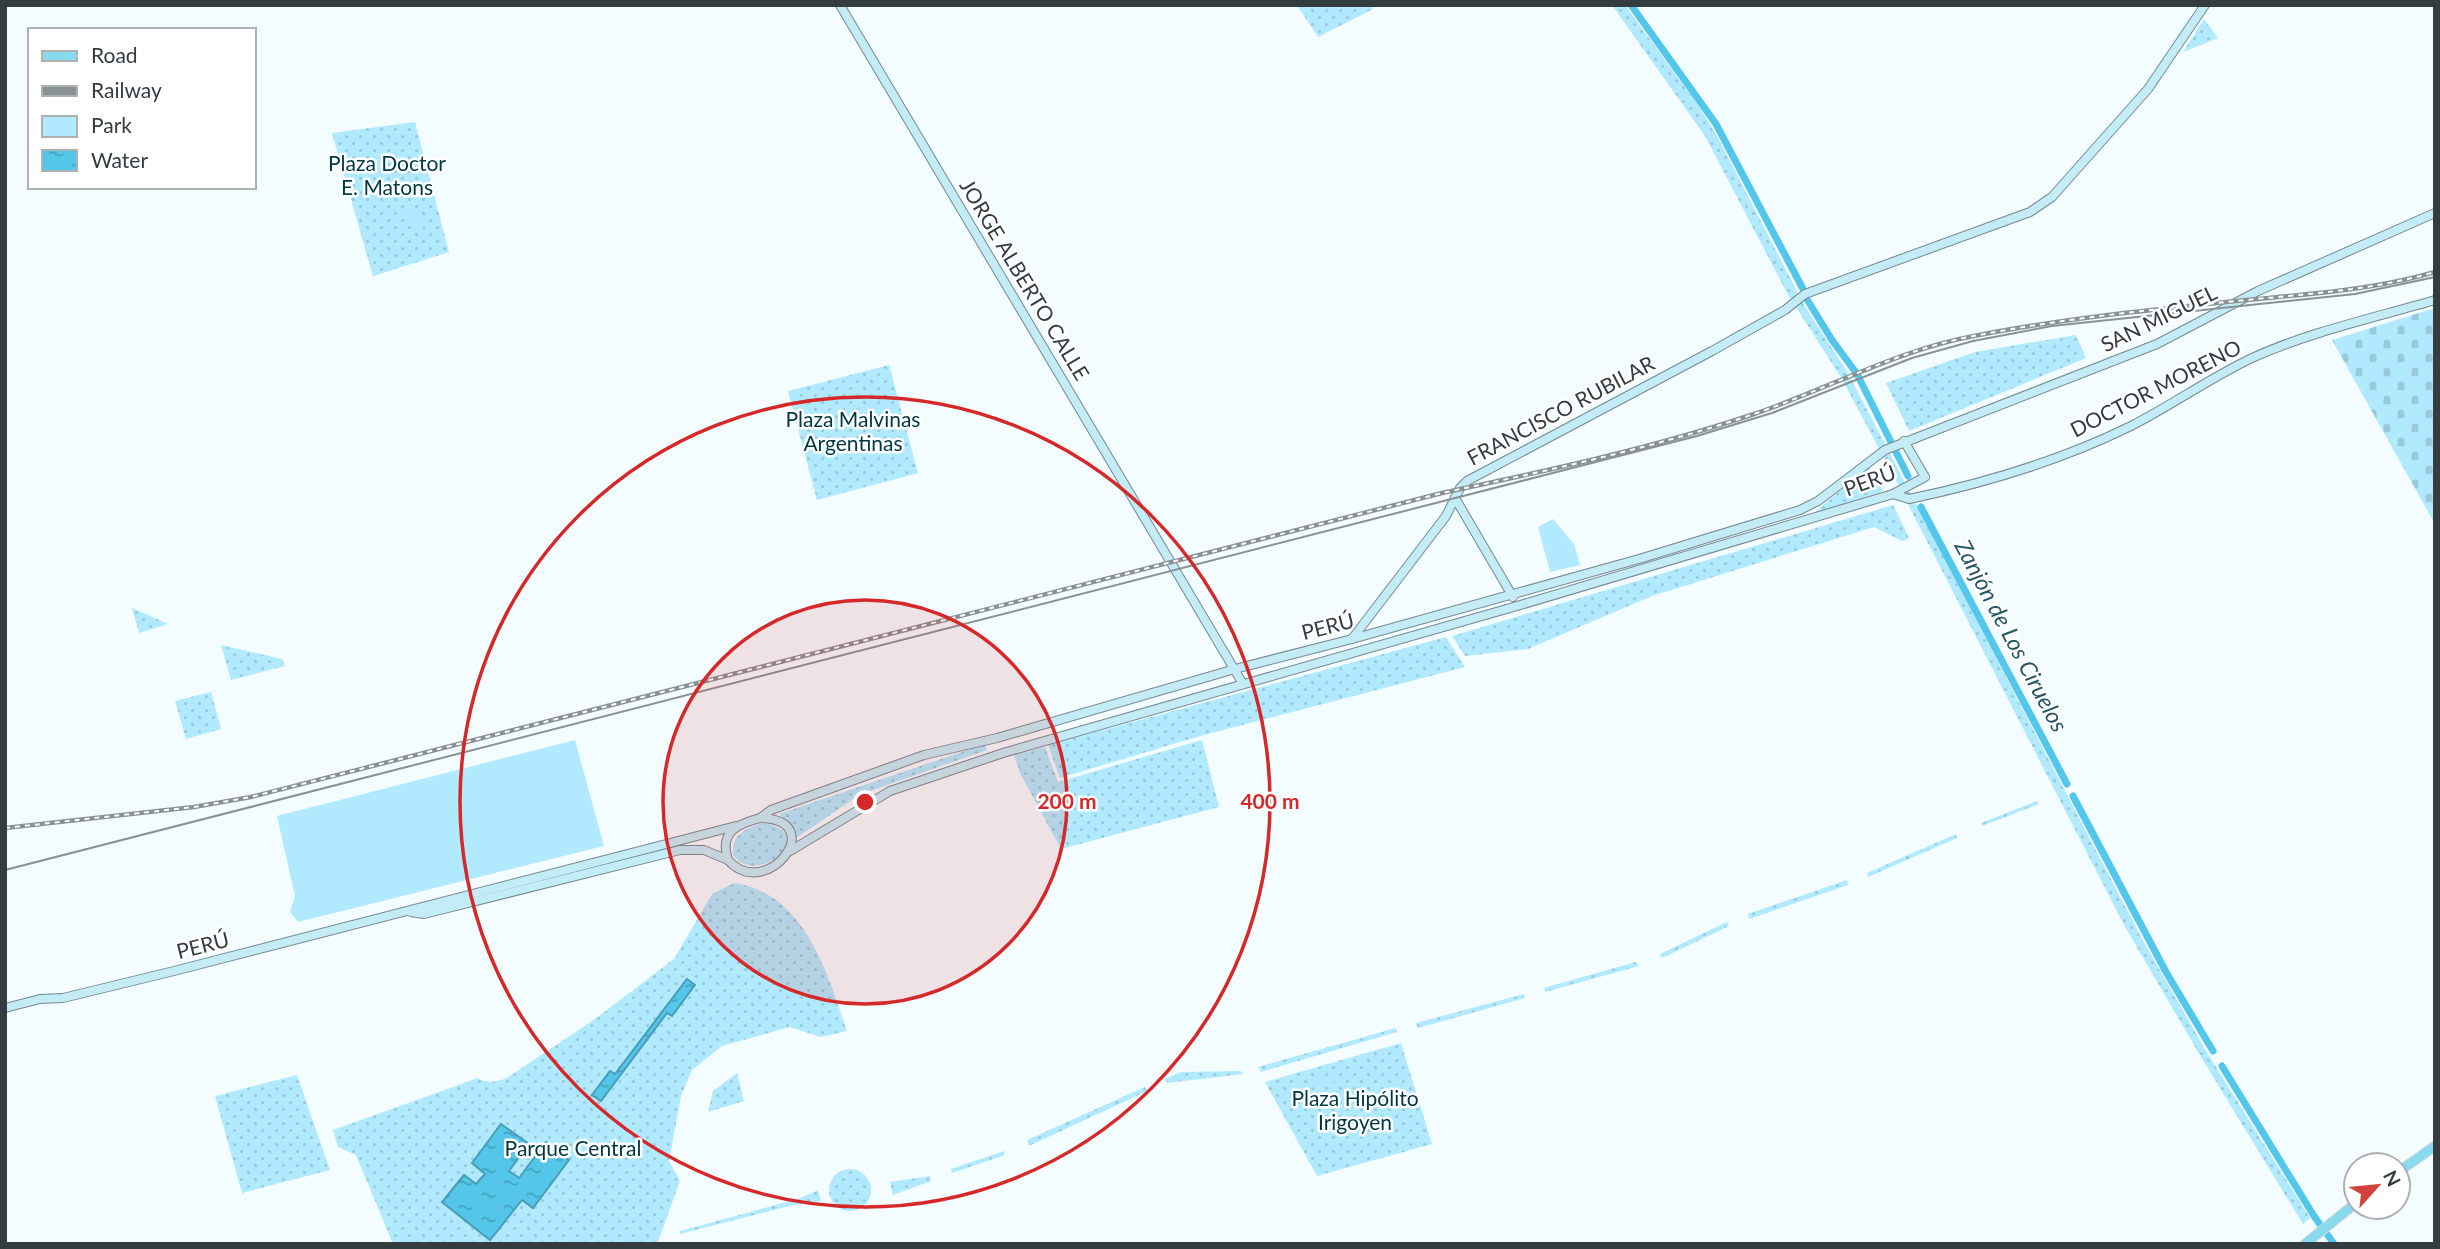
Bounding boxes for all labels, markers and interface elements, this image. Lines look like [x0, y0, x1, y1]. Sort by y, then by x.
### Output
legend [28, 28, 256, 189]
text: Road [91, 42, 138, 67]
text: Railway [91, 77, 162, 102]
text: Park [91, 112, 132, 137]
text: Water [91, 147, 148, 172]
park label: Plaza Doctor E. Matons [328, 150, 446, 199]
street label: JORGE ALBERTO CALLE [955, 174, 1095, 384]
street label: SAN MIGUEL [2096, 279, 2221, 356]
street label: DOCTOR MORENO [2066, 334, 2245, 442]
street label: FRANCISCO RUBILAR [1462, 349, 1659, 470]
park label: Plaza Malvinas Argentinas [786, 406, 920, 455]
street label: PERÚ [1840, 459, 1899, 500]
water label: Zanjón de Los Ciruelos [1949, 534, 2074, 736]
street label: PERÚ [1299, 607, 1357, 644]
text: 200 m [1037, 788, 1097, 813]
text: 400 m [1240, 788, 1300, 813]
centre of rings [853, 790, 877, 814]
street label: PERÚ [174, 926, 232, 963]
park label: Plaza Hipólito Irigoyen [1291, 1085, 1419, 1134]
park label: Parque Central [505, 1135, 641, 1160]
north arrow [2342, 1151, 2412, 1221]
text: N [2379, 1166, 2406, 1190]

